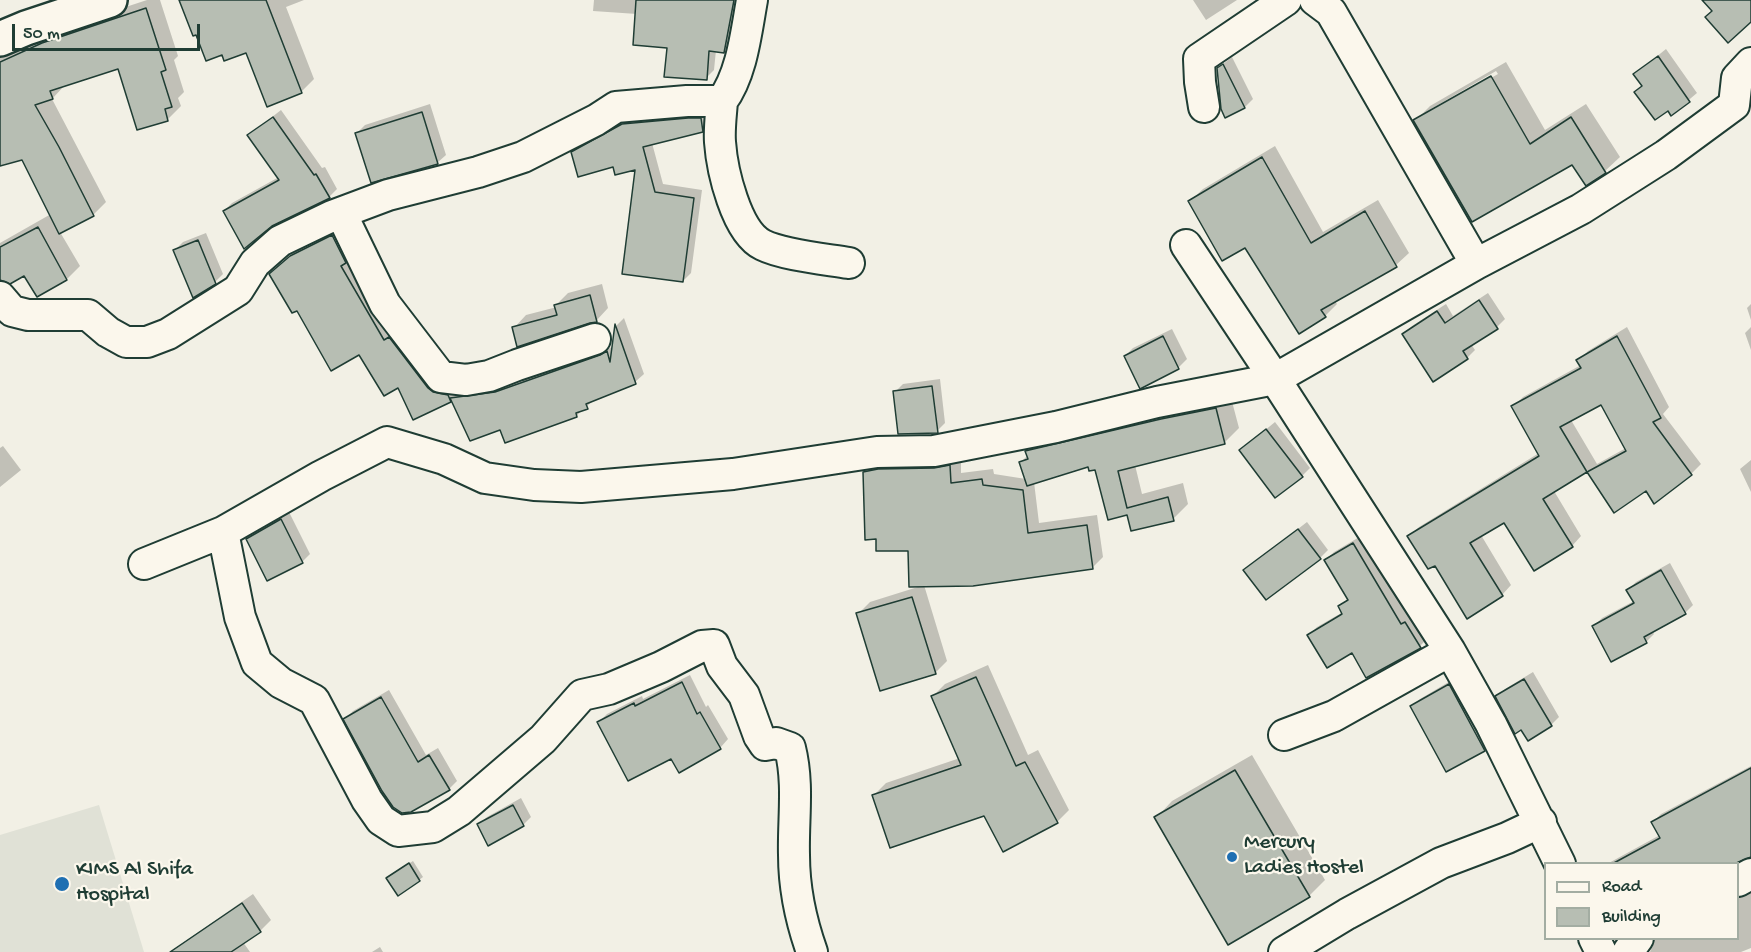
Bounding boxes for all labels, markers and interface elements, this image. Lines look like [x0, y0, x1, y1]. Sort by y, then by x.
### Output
scale bar [15, 12, 202, 50]
text: 50 m [23, 24, 60, 45]
place label: Mercury Ladies Hostel [1244, 831, 1364, 882]
marker: Mercury Ladies Hostel [1225, 850, 1239, 864]
place label: KIMS Al Shifa Hospital [76, 858, 193, 909]
legend [1544, 862, 1739, 940]
marker: KIMS Al Shifa Hospital [53, 875, 71, 893]
text: Road [1602, 877, 1641, 898]
text: Building [1602, 907, 1661, 928]

